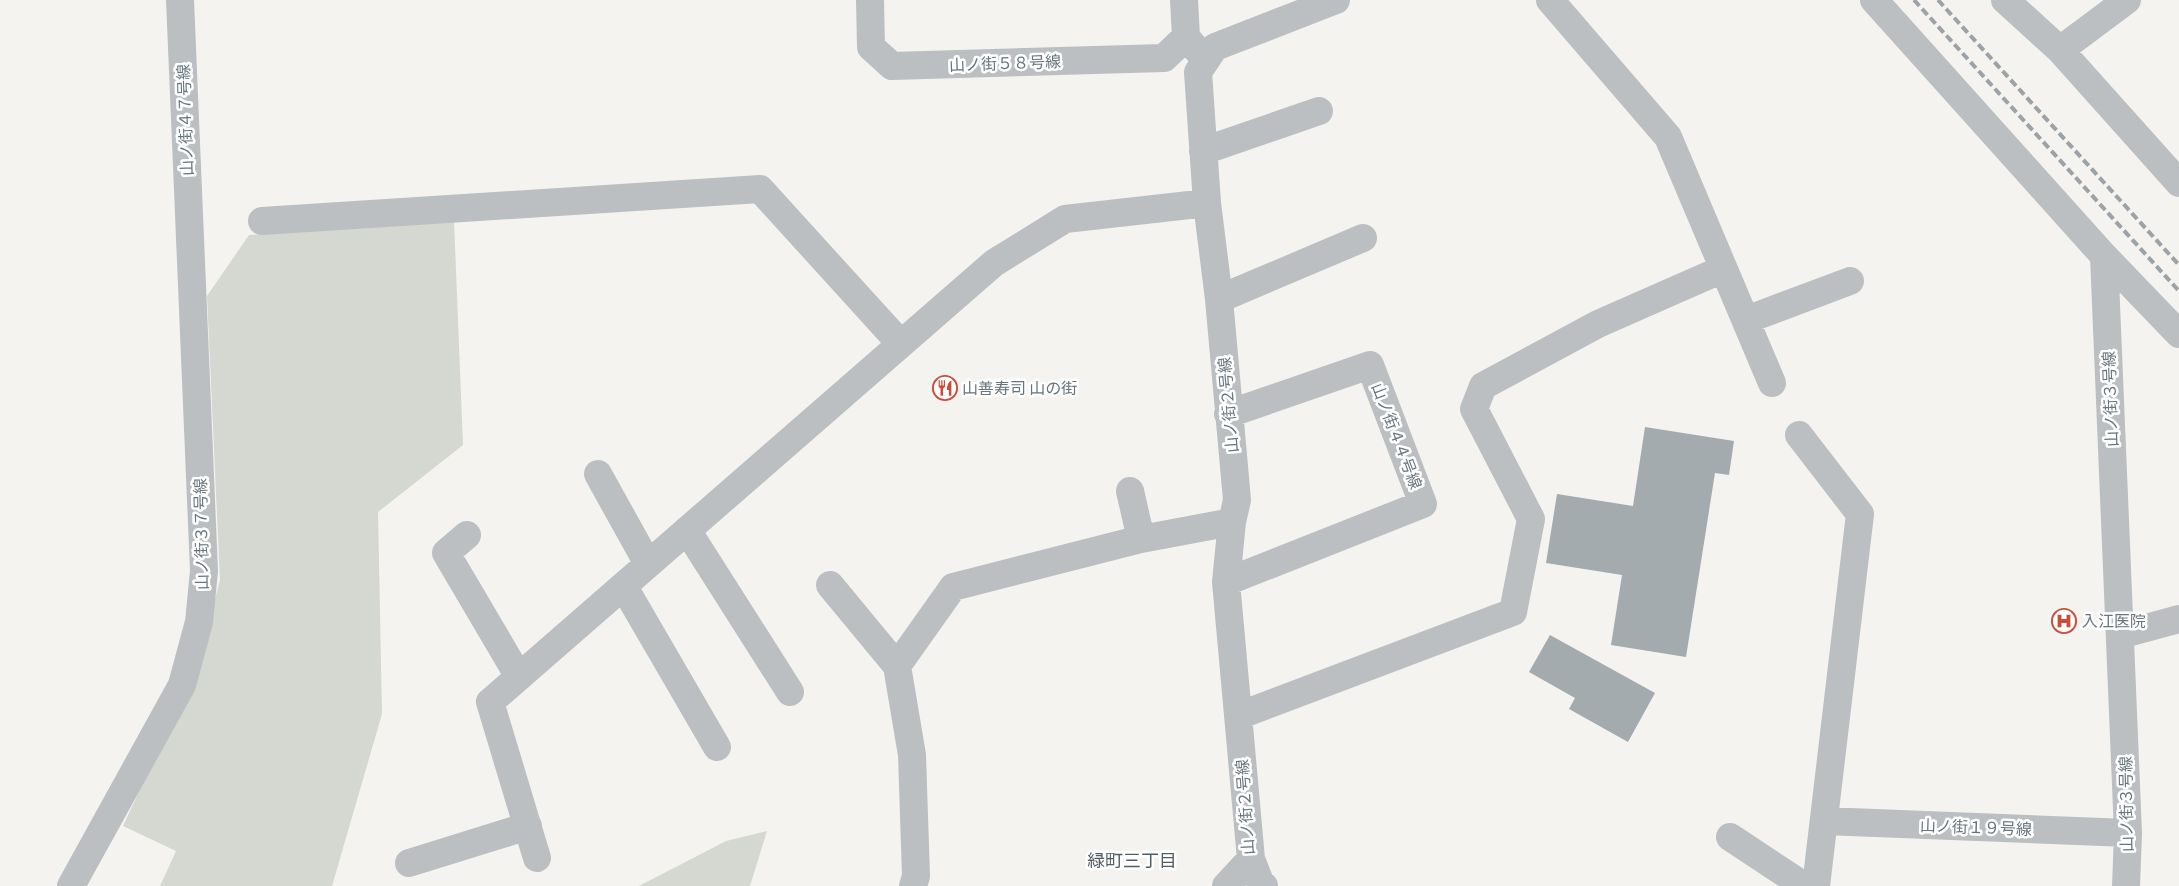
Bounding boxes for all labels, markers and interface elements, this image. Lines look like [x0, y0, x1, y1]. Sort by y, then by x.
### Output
street label: 山ノ街５８号線 [949, 50, 1061, 76]
street label: 山ノ街４７号線 [172, 64, 198, 176]
street label: 山ノ街３号線 [2097, 351, 2123, 447]
street label: 山ノ街２号線 [1213, 356, 1243, 454]
restaurant icon: 山善寿司 山の街 [932, 375, 958, 401]
place label: 山善寿司 山の街 [962, 377, 1077, 399]
street label: 山ノ街４４号線 [1367, 380, 1427, 492]
street label: 山ノ街３７号線 [189, 478, 213, 590]
hospital icon: 入江医院 [2051, 608, 2077, 634]
place label: 入江医院 [2082, 610, 2146, 632]
street label: 山ノ街３号線 [2114, 756, 2138, 852]
street label: 山ノ街２号線 [1231, 758, 1259, 856]
street label: 山ノ街１９号線 [1920, 814, 2032, 840]
district label: 緑町三丁目 [1087, 848, 1177, 872]

